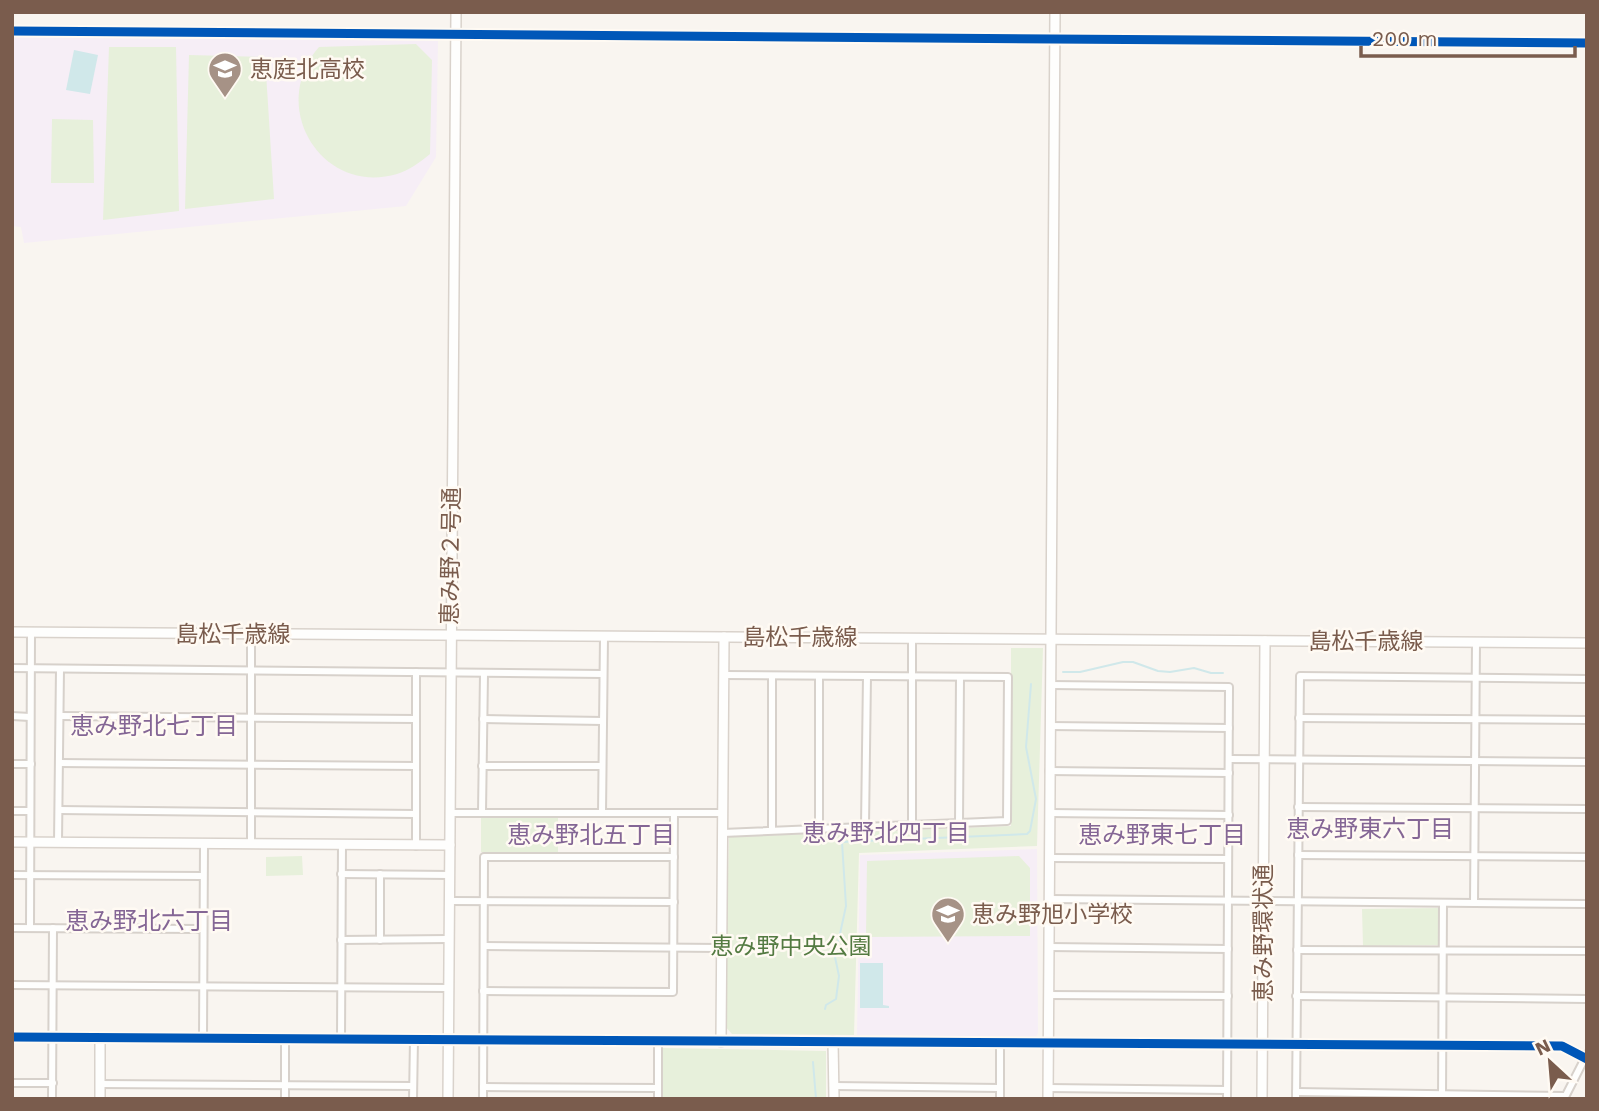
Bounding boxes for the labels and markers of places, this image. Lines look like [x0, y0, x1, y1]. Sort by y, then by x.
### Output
school or university icon: 恵庭北高校 [206, 50, 244, 99]
place label: 恵庭北高校 [250, 56, 365, 83]
school or university icon: 恵み野旭小学校 [929, 895, 967, 944]
place label: 恵み野旭小学校 [972, 901, 1133, 928]

